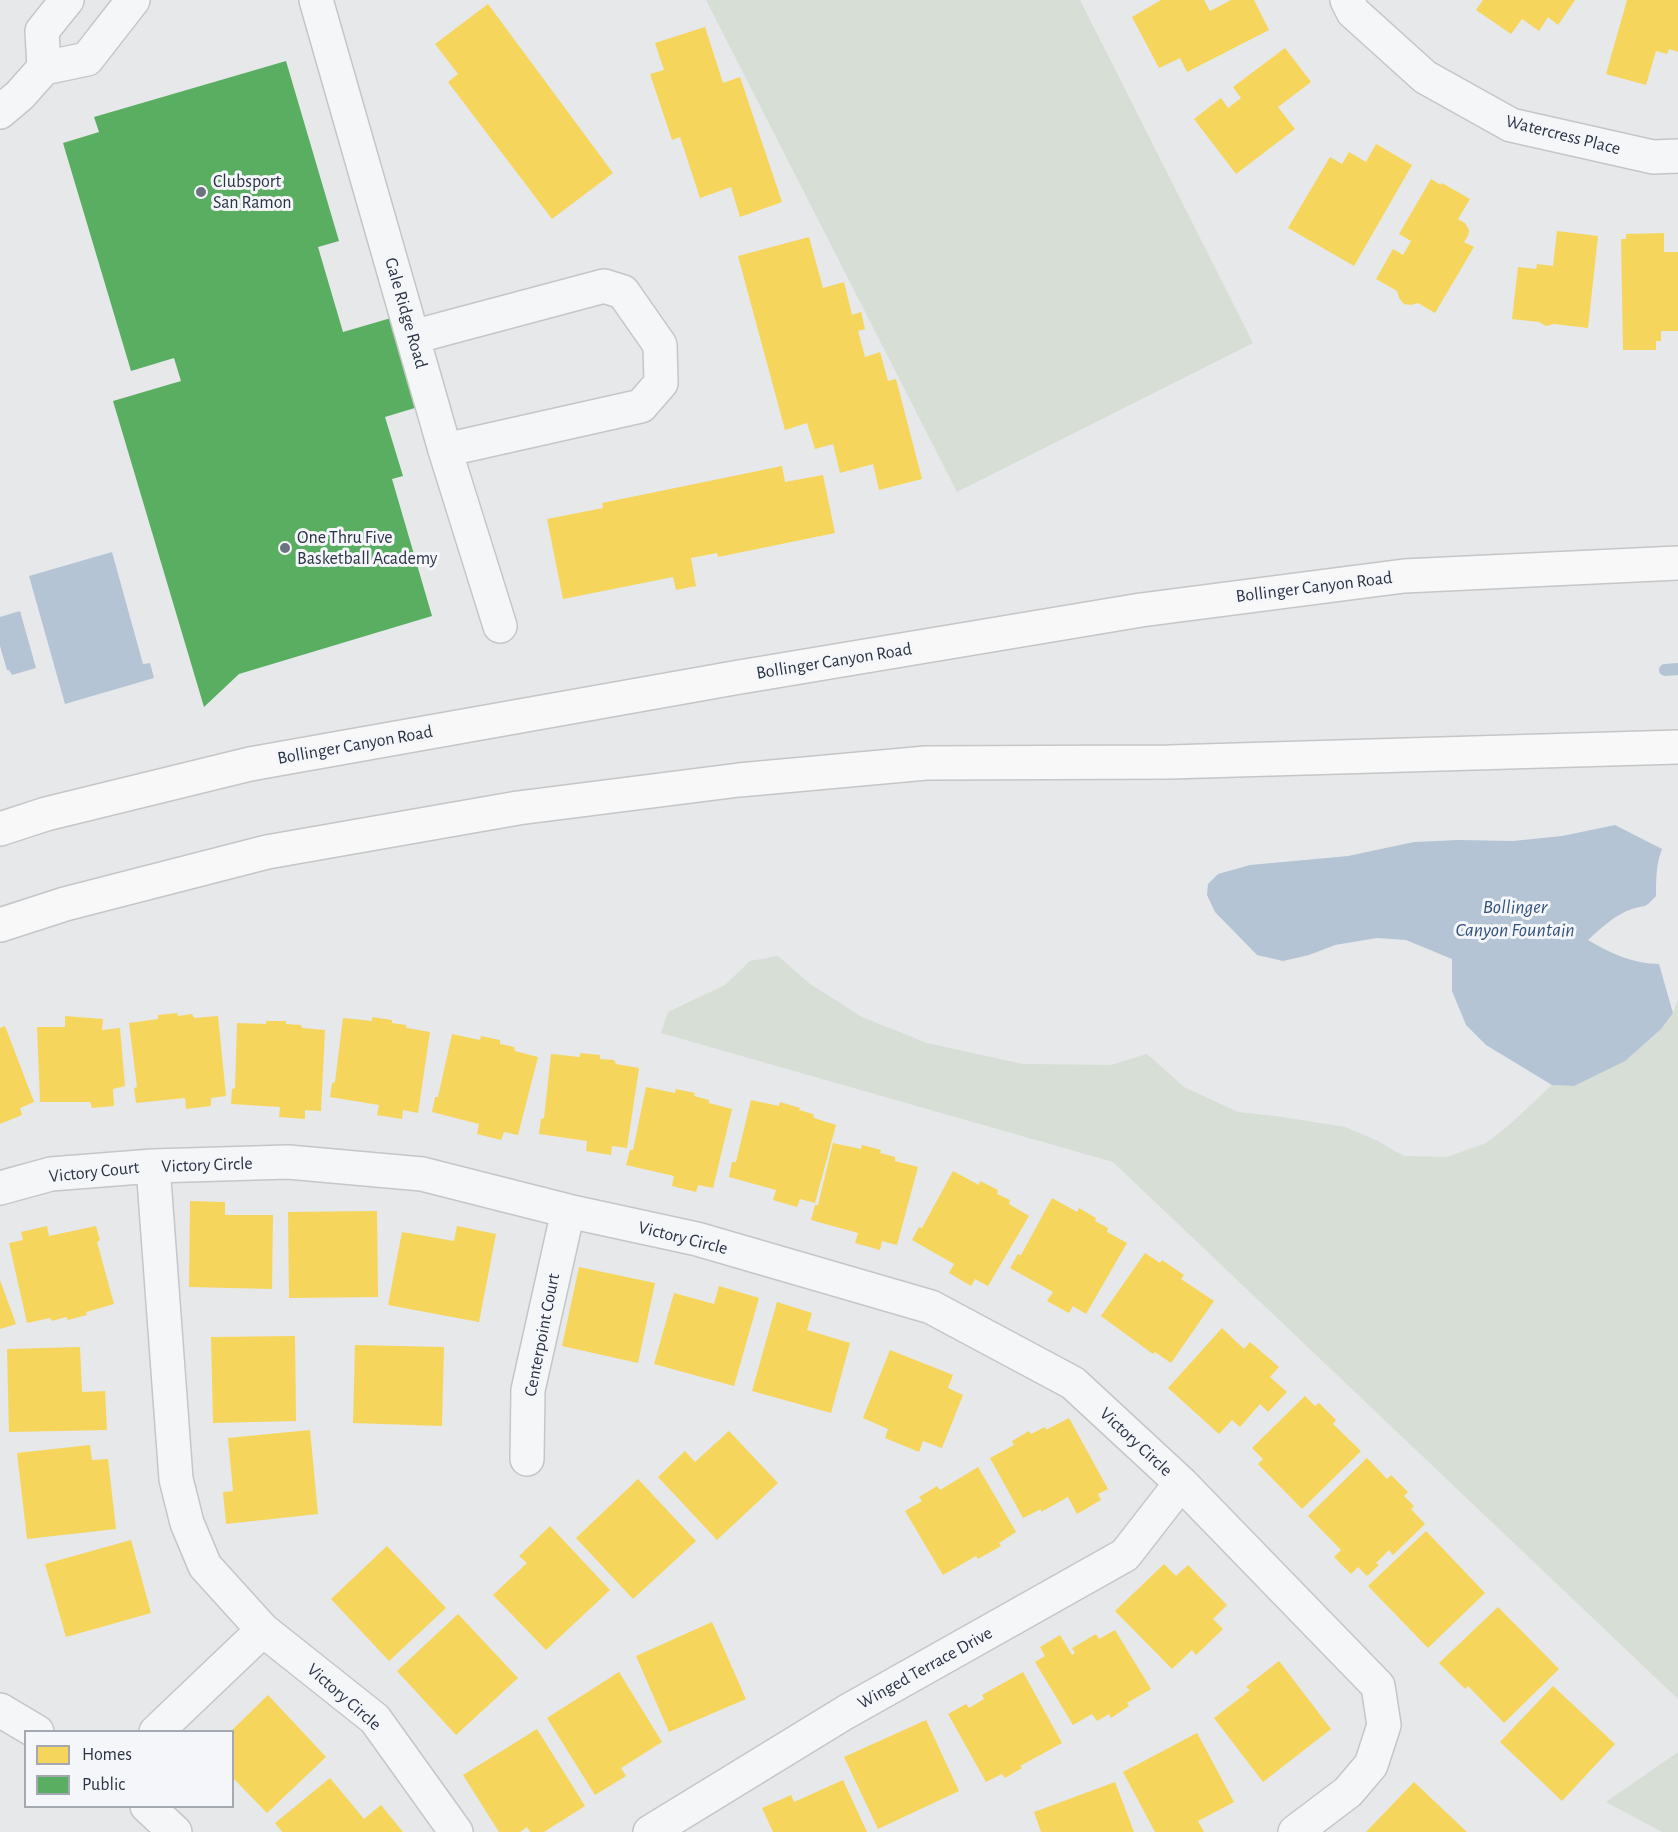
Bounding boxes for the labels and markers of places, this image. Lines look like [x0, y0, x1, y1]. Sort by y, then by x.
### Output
place label: Clubsport San Ramon [213, 171, 292, 213]
marker: Clubsport San Ramon [194, 185, 208, 199]
place label: One Thru Five Basketball Academy [297, 527, 438, 570]
marker: One Thru Five Basketball Academy [278, 541, 292, 555]

